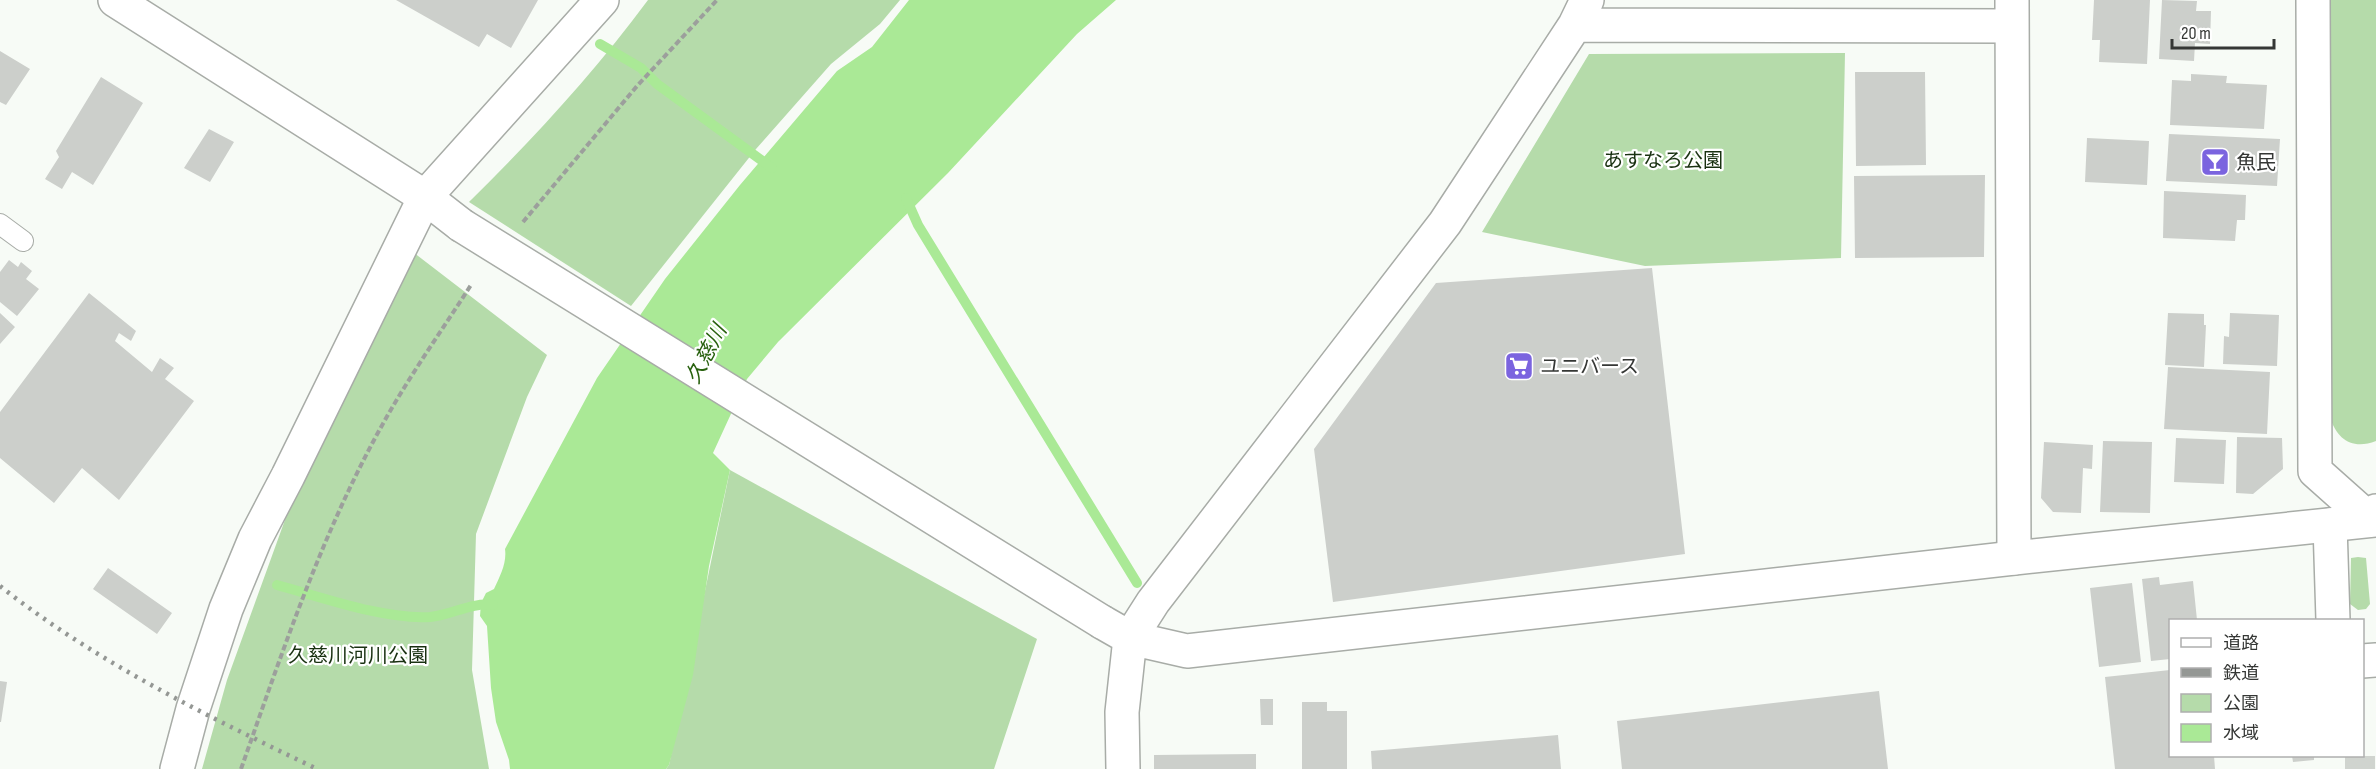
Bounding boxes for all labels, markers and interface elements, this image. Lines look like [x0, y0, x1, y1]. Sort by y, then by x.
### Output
scale bar [2172, 12, 2274, 50]
text: 20 m [2181, 23, 2211, 44]
bar icon: 魚民 [2199, 146, 2231, 178]
park label: あすなろ公園 [1603, 149, 1723, 173]
place label: 魚民 [2236, 151, 2276, 175]
water label: 久慈川 [681, 319, 733, 388]
supermarket icon: ユニバース [1503, 350, 1535, 382]
place label: ユニバース [1540, 355, 1639, 379]
legend [2169, 619, 2364, 757]
text: 道路 [2223, 633, 2259, 654]
park label: 久慈川河川公園 [288, 644, 428, 668]
text: 鉄道 [2223, 663, 2259, 684]
text: 公園 [2223, 693, 2259, 714]
text: 水域 [2223, 723, 2259, 744]

